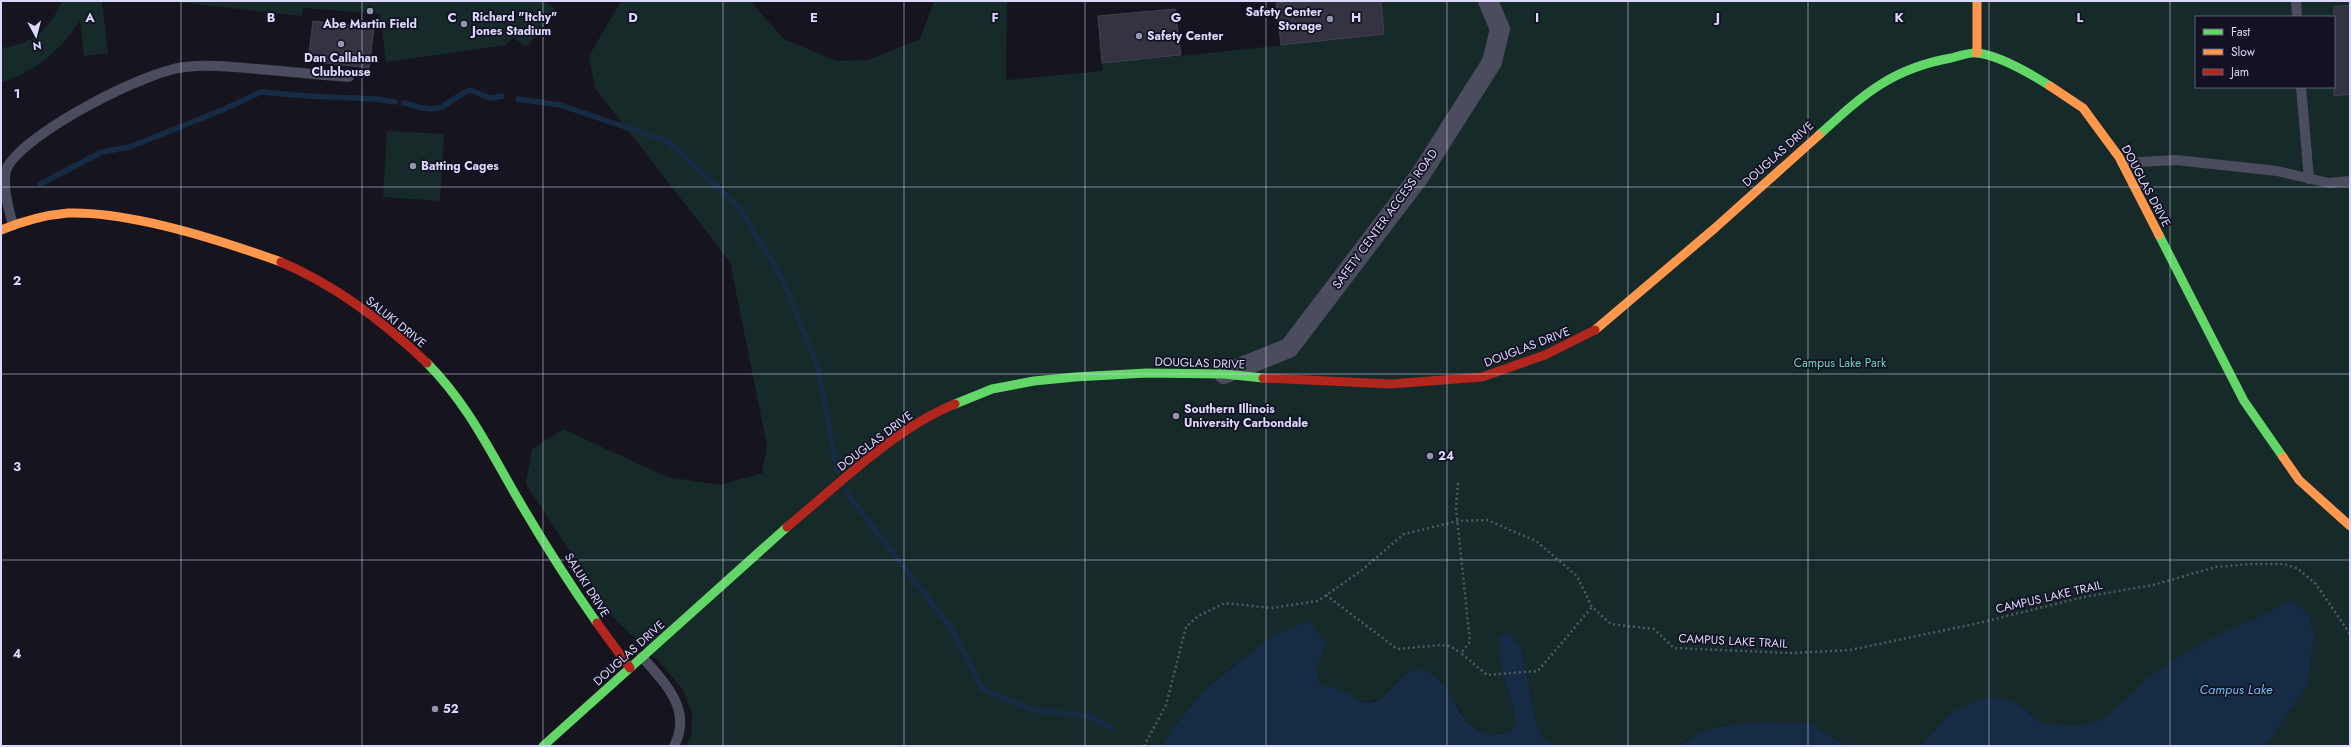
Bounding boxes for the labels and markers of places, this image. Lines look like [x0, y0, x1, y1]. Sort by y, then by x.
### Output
place label: Safety Center Storage [1246, 3, 1322, 35]
marker: Abe Martin Field [365, 6, 375, 16]
place label: Richard "Itchy" Jones Stadium [470, 8, 557, 40]
marker: Safety Center Storage [1325, 14, 1335, 24]
place label: Abe Martin Field [322, 15, 417, 33]
marker: Richard "Itchy" Jones Stadium [459, 19, 469, 29]
place label: Safety Center [1147, 27, 1224, 45]
marker: Safety Center [1134, 31, 1144, 41]
marker: Dan Callahan Clubhouse [336, 39, 346, 49]
place label: Dan Callahan Clubhouse [304, 49, 378, 81]
place label: Batting Cages [421, 157, 499, 175]
marker: Batting Cages [408, 161, 418, 171]
place label: Southern Illinois University Carbondale [1184, 400, 1308, 432]
marker: Southern Illinois University Carbondale [1171, 411, 1181, 421]
place label: 24 [1438, 447, 1454, 465]
marker: 24 [1425, 451, 1435, 461]
place label: 52 [443, 700, 459, 718]
marker: 52 [430, 704, 440, 714]

